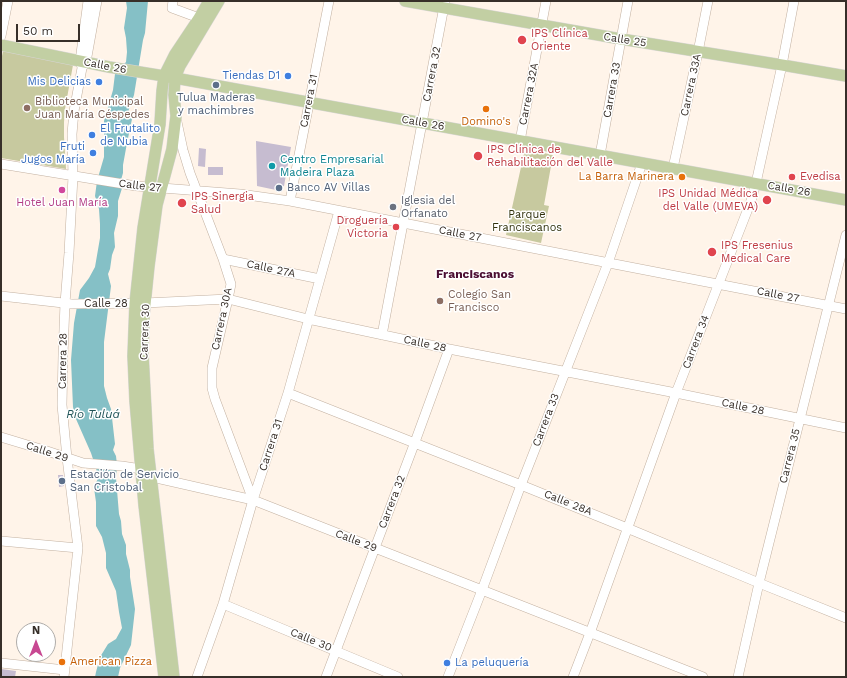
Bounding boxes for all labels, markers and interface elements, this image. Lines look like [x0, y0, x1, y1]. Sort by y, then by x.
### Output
scale bar [18, 16, 82, 42]
text: 50 m [23, 24, 53, 38]
place label: IPS Clínica Oriente [531, 27, 588, 53]
street label: Calle 25 [603, 30, 647, 50]
marker: IPS Clínica Oriente [516, 34, 528, 46]
street label: Carrera 32 [420, 45, 444, 103]
street label: Carrera 33A [678, 53, 704, 117]
street label: Calle 26 [82, 55, 128, 77]
street label: Carrera 33 [601, 61, 623, 119]
street label: Carrera 32A [516, 62, 542, 126]
place label: Tiendas D1 [223, 69, 280, 83]
marker: Tiendas D1 [283, 71, 293, 81]
street label: Carrera 31 [297, 73, 321, 129]
place label: Mis Delicias [27, 75, 91, 89]
marker: Mis Delicias [94, 77, 104, 87]
marker: Tulua Maderas y machimbres [211, 80, 221, 90]
place label: Tulua Maderas y machimbres [177, 91, 255, 117]
place label: Biblioteca Municipal Juan María Céspedes [35, 95, 150, 121]
marker: Biblioteca Municipal Juan María Céspedes [22, 103, 32, 113]
marker: Domino's [481, 104, 491, 114]
street label: Calle 26 [400, 113, 446, 133]
place label: Domino's [461, 115, 511, 129]
place label: El Frutalito de Nubia [100, 122, 160, 148]
marker: El Frutalito de Nubia [87, 130, 97, 140]
place label: Fruti Jugos María [21, 140, 85, 166]
place label: IPS Clínica de Rehabilitación del Valle [487, 143, 613, 169]
marker: Fruti Jugos María [88, 148, 98, 158]
marker: IPS Clínica de Rehabilitación del Valle [472, 150, 484, 162]
place label: Centro Empresarial Madeira Plaza [280, 153, 384, 179]
marker: Centro Empresarial Madeira Plaza [267, 161, 277, 171]
place label: La Barra Marinera [579, 170, 674, 184]
place label: Evedisa [800, 170, 841, 184]
marker: La Barra Marinera [677, 172, 687, 182]
marker: Evedisa [787, 172, 797, 182]
street label: Calle 27 [118, 177, 162, 195]
street label: Calle 26 [766, 179, 812, 199]
place label: Banco AV Villas [287, 181, 370, 195]
marker: Banco AV Villas [274, 183, 284, 193]
marker: Hotel Juan María [57, 185, 67, 195]
place label: IPS Unidad Médica del Valle (UMEVA) [658, 187, 758, 213]
place label: IPS Sinergia Salud [191, 190, 254, 216]
place label: Iglesia del Orfanato [401, 194, 455, 220]
marker: IPS Unidad Médica del Valle (UMEVA) [761, 194, 773, 206]
place label: Hotel Juan María [16, 196, 108, 210]
marker: IPS Sinergia Salud [176, 197, 188, 209]
marker: Iglesia del Orfanato [388, 202, 398, 212]
park label: Parque Franciscanos [492, 208, 562, 234]
place label: Droguería Victoria [337, 214, 388, 240]
marker: Droguería Victoria [391, 222, 401, 232]
street label: Calle 27 [438, 223, 482, 245]
place label: IPS Fresenius Medical Care [721, 239, 793, 265]
marker: IPS Fresenius Medical Care [706, 246, 718, 258]
street label: Calle 27A [245, 257, 297, 281]
district label: Franciscanos [436, 267, 514, 281]
street label: Calle 27 [756, 284, 800, 306]
street label: Carrera 30A [209, 286, 235, 352]
place label: Colegio San Francisco [448, 288, 511, 314]
marker: Colegio San Francisco [435, 296, 445, 306]
street label: Calle 28 [84, 297, 128, 311]
street label: Carrera 30 [137, 304, 153, 360]
street label: Carrera 34 [680, 313, 712, 371]
street label: Carrera 28 [56, 333, 70, 389]
street label: Calle 28 [402, 333, 448, 355]
street label: Carrera 33 [530, 391, 562, 449]
street label: Calle 28 [720, 396, 766, 418]
water label: Río Tuluá [66, 407, 120, 421]
street label: Carrera 31 [256, 417, 286, 473]
street label: Carrera 35 [777, 427, 803, 485]
street label: Calle 29 [24, 439, 70, 465]
place label: Estación de Servicio San Cristobal [70, 468, 179, 494]
street label: Carrera 32 [376, 473, 408, 531]
marker: Estación de Servicio San Cristobal [57, 476, 67, 486]
street label: Calle 28A [542, 487, 594, 519]
street label: Calle 29 [333, 527, 379, 555]
north arrow [16, 622, 56, 662]
text: N [32, 624, 40, 637]
street label: Calle 30 [288, 626, 334, 654]
place label: American Pizza [70, 655, 152, 669]
place label: La peluquería [455, 656, 529, 670]
marker: American Pizza [57, 657, 67, 667]
marker: La peluquería [442, 658, 452, 668]

